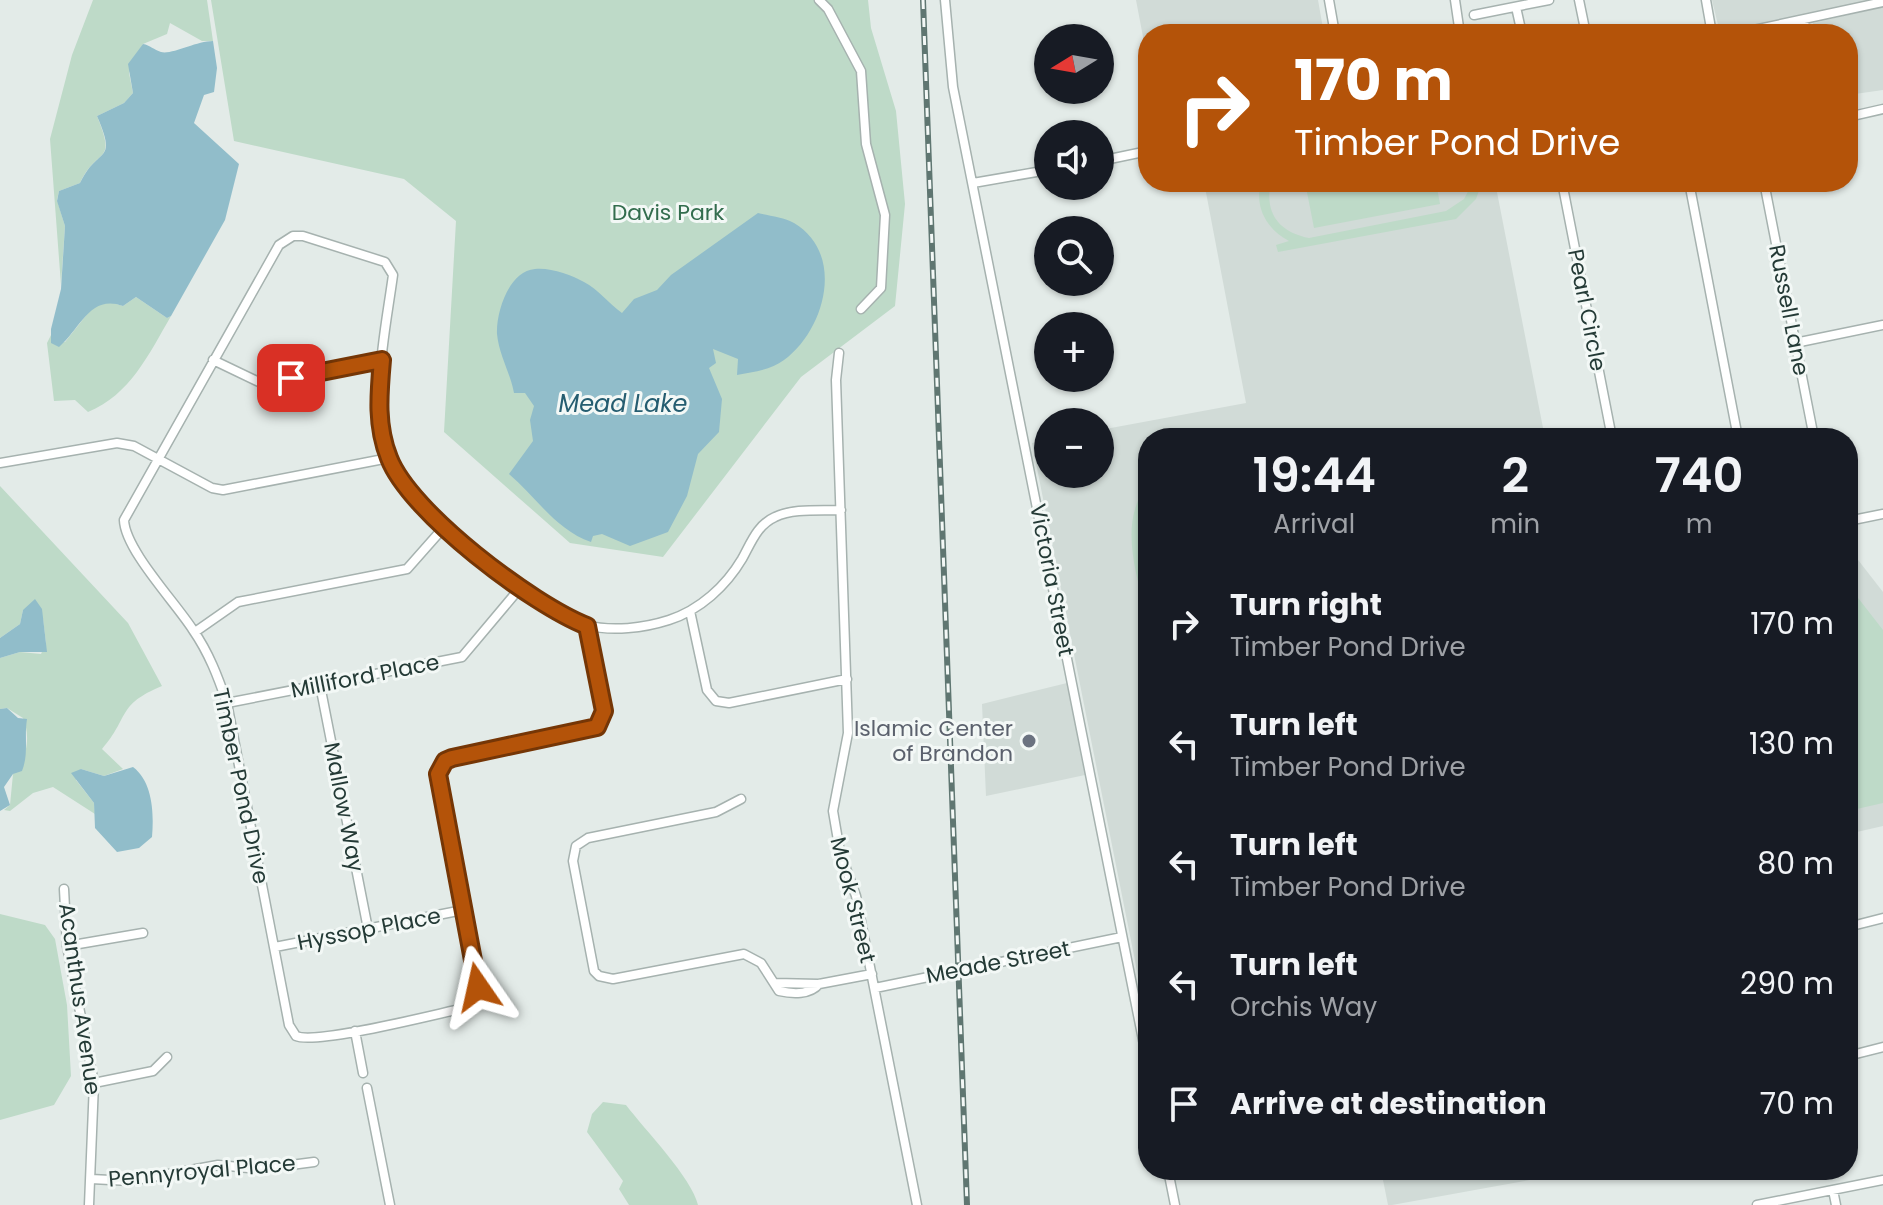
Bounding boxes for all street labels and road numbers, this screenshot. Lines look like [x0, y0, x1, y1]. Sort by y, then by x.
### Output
street label: Russell Lane [1761, 242, 1817, 378]
street label: Pearl Circle [1560, 246, 1614, 374]
street label: Victoria Street [1022, 501, 1082, 659]
street label: Milliford Place [288, 646, 442, 706]
street label: Timber Pond Drive [205, 685, 277, 887]
street label: Mallow Way [316, 740, 372, 875]
street label: Mook Street [822, 834, 884, 966]
street label: Hyssop Place [295, 900, 443, 958]
street label: Acanthus Avenue [51, 901, 109, 1097]
street label: Meade Street [923, 933, 1073, 991]
street label: Pennyroyal Place [107, 1147, 297, 1195]

